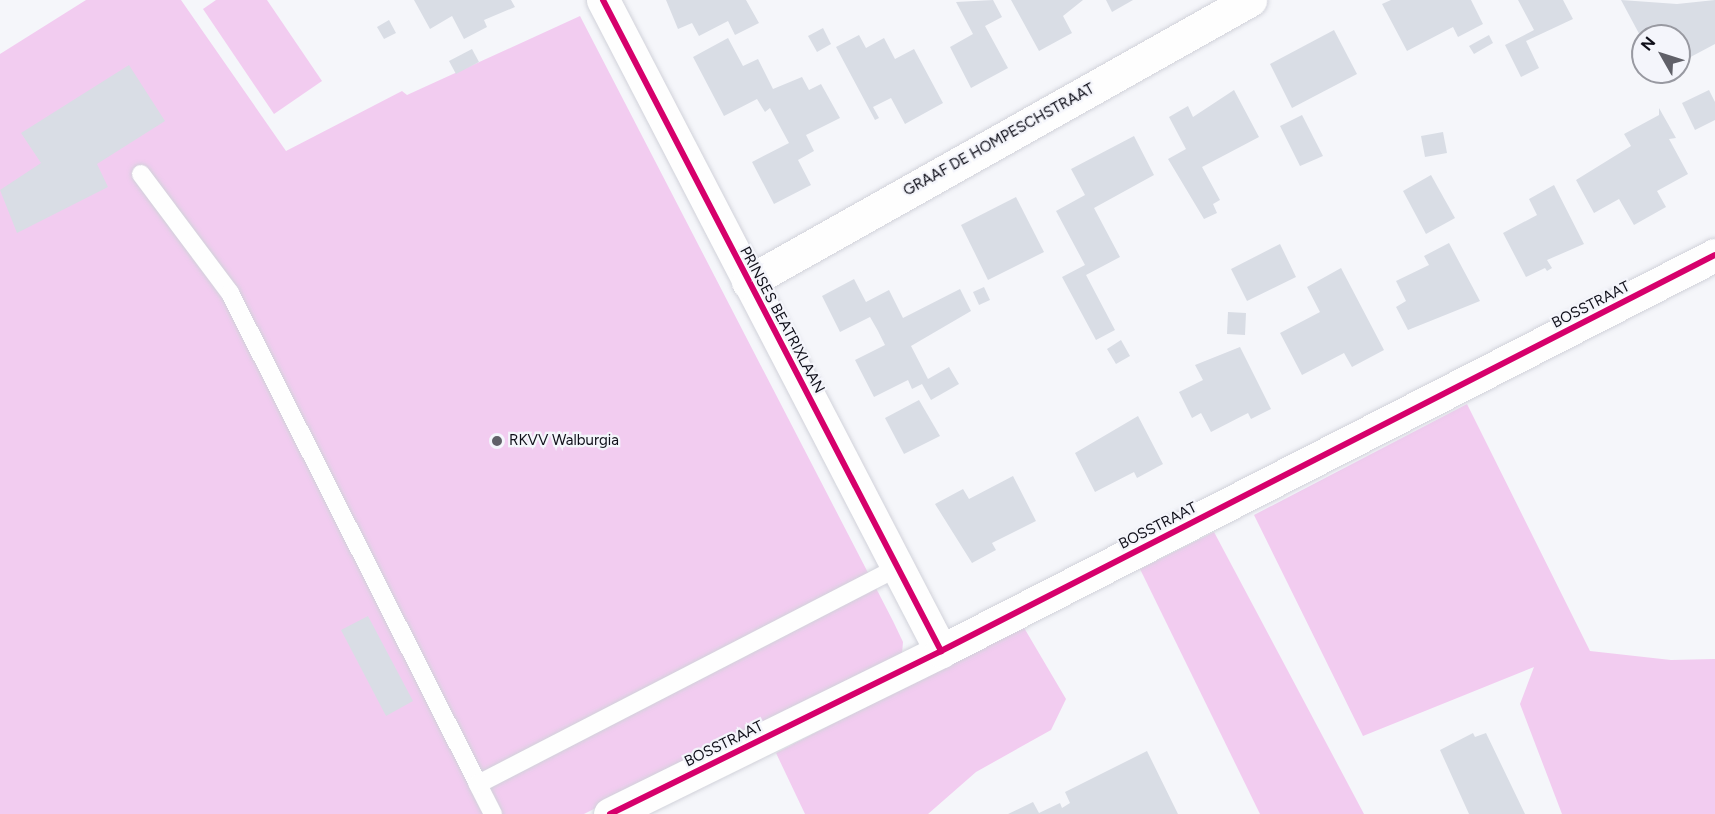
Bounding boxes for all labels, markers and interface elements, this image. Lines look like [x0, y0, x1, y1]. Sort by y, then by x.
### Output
north arrow [1631, 24, 1691, 84]
text: N [1637, 33, 1659, 54]
street label: GRAAF DE HOMPESCHSTRAAT [900, 80, 1098, 200]
street label: PRINSES BEATRIXLAAN [736, 244, 828, 396]
street label: BOSSTRAAT [1549, 278, 1633, 332]
place label: RKVV Walburgia [509, 432, 619, 450]
marker: RKVV Walburgia [490, 434, 504, 448]
street label: BOSSTRAAT [1116, 499, 1200, 553]
street label: BOSSTRAAT [682, 717, 766, 771]

